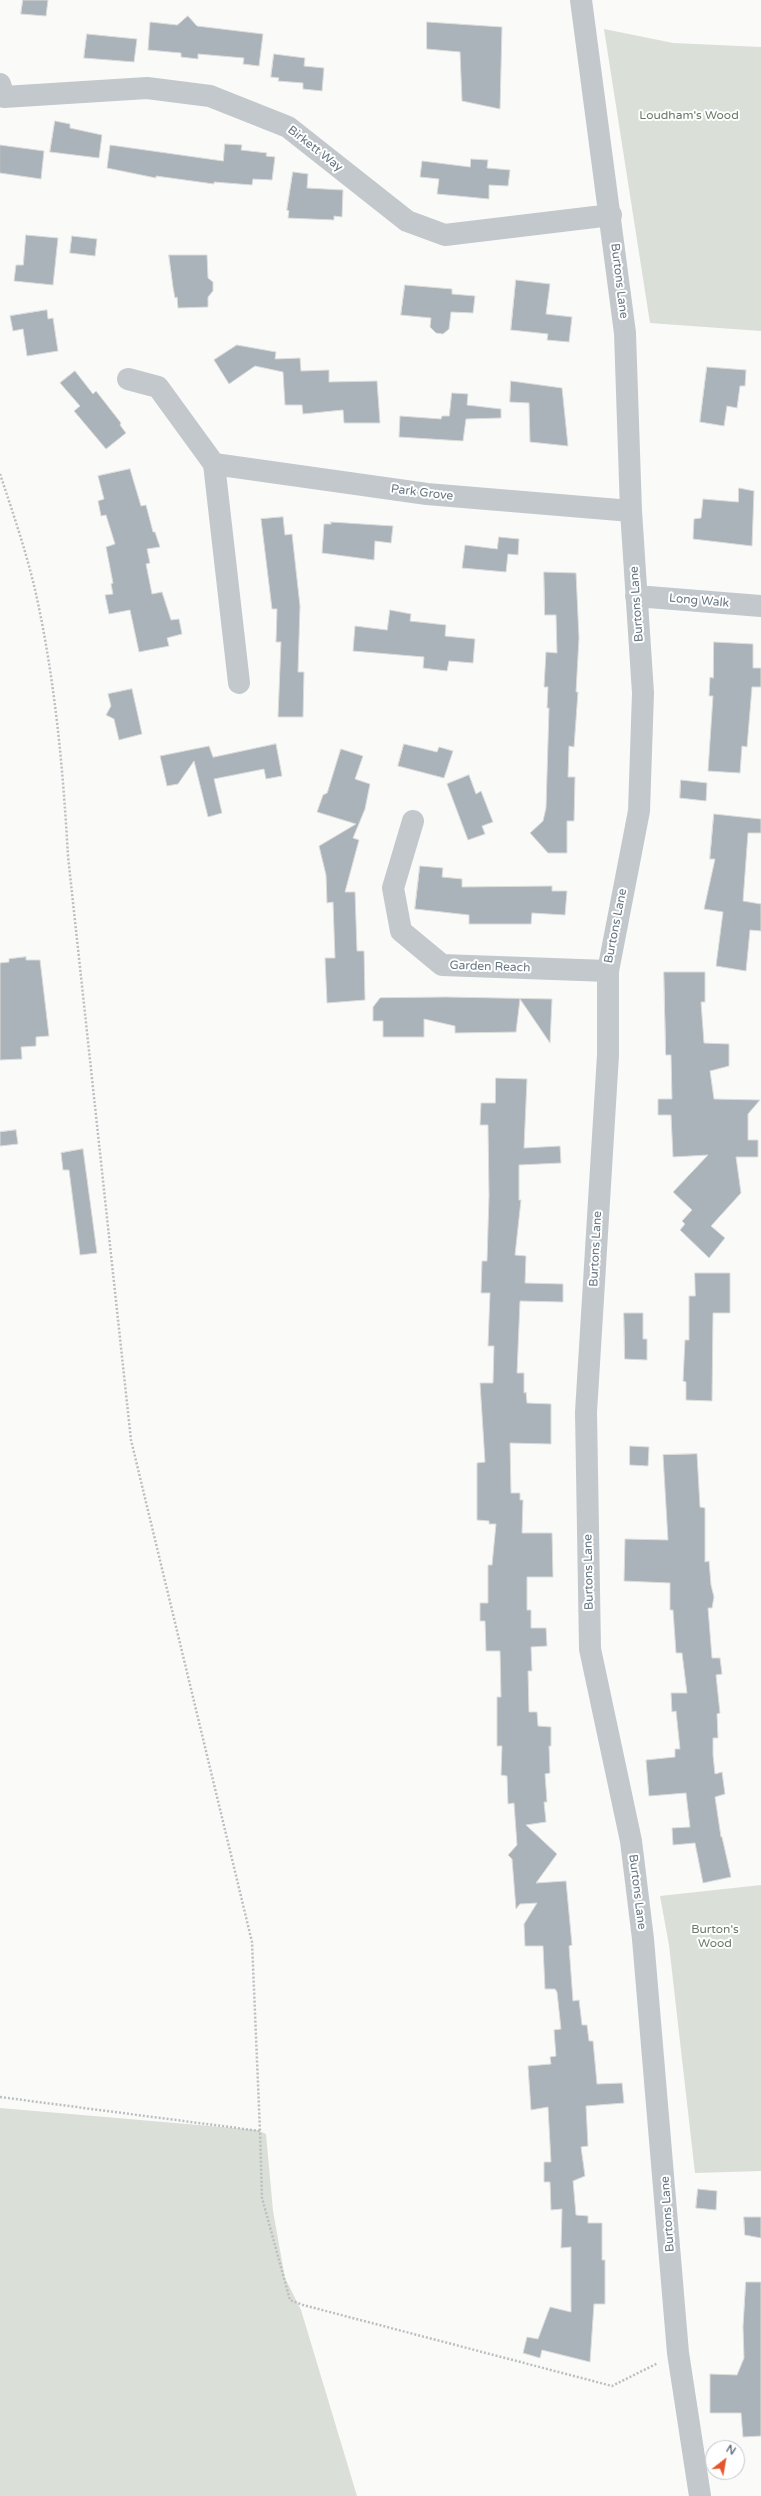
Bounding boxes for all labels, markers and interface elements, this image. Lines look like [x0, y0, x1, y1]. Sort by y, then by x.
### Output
park label: Loudham's Wood [639, 109, 739, 123]
street label: Birkett Way [285, 123, 345, 175]
street label: Burtons Lane [607, 242, 631, 320]
street label: Park Grove [390, 482, 454, 504]
street label: Burtons Lane [627, 566, 647, 642]
street label: Long Walk [668, 591, 730, 611]
street label: Burtons Lane [602, 887, 630, 965]
street label: Garden Reach [449, 958, 531, 976]
street label: Burtons Lane [587, 1211, 605, 1287]
street label: Burtons Lane [581, 1534, 597, 1610]
street label: Burtons Lane [625, 1853, 649, 1931]
park label: Burton's Wood [691, 1923, 739, 1951]
street label: Burtons Lane [658, 2176, 678, 2252]
north arrow [705, 2440, 745, 2480]
text: N [724, 2442, 738, 2458]

